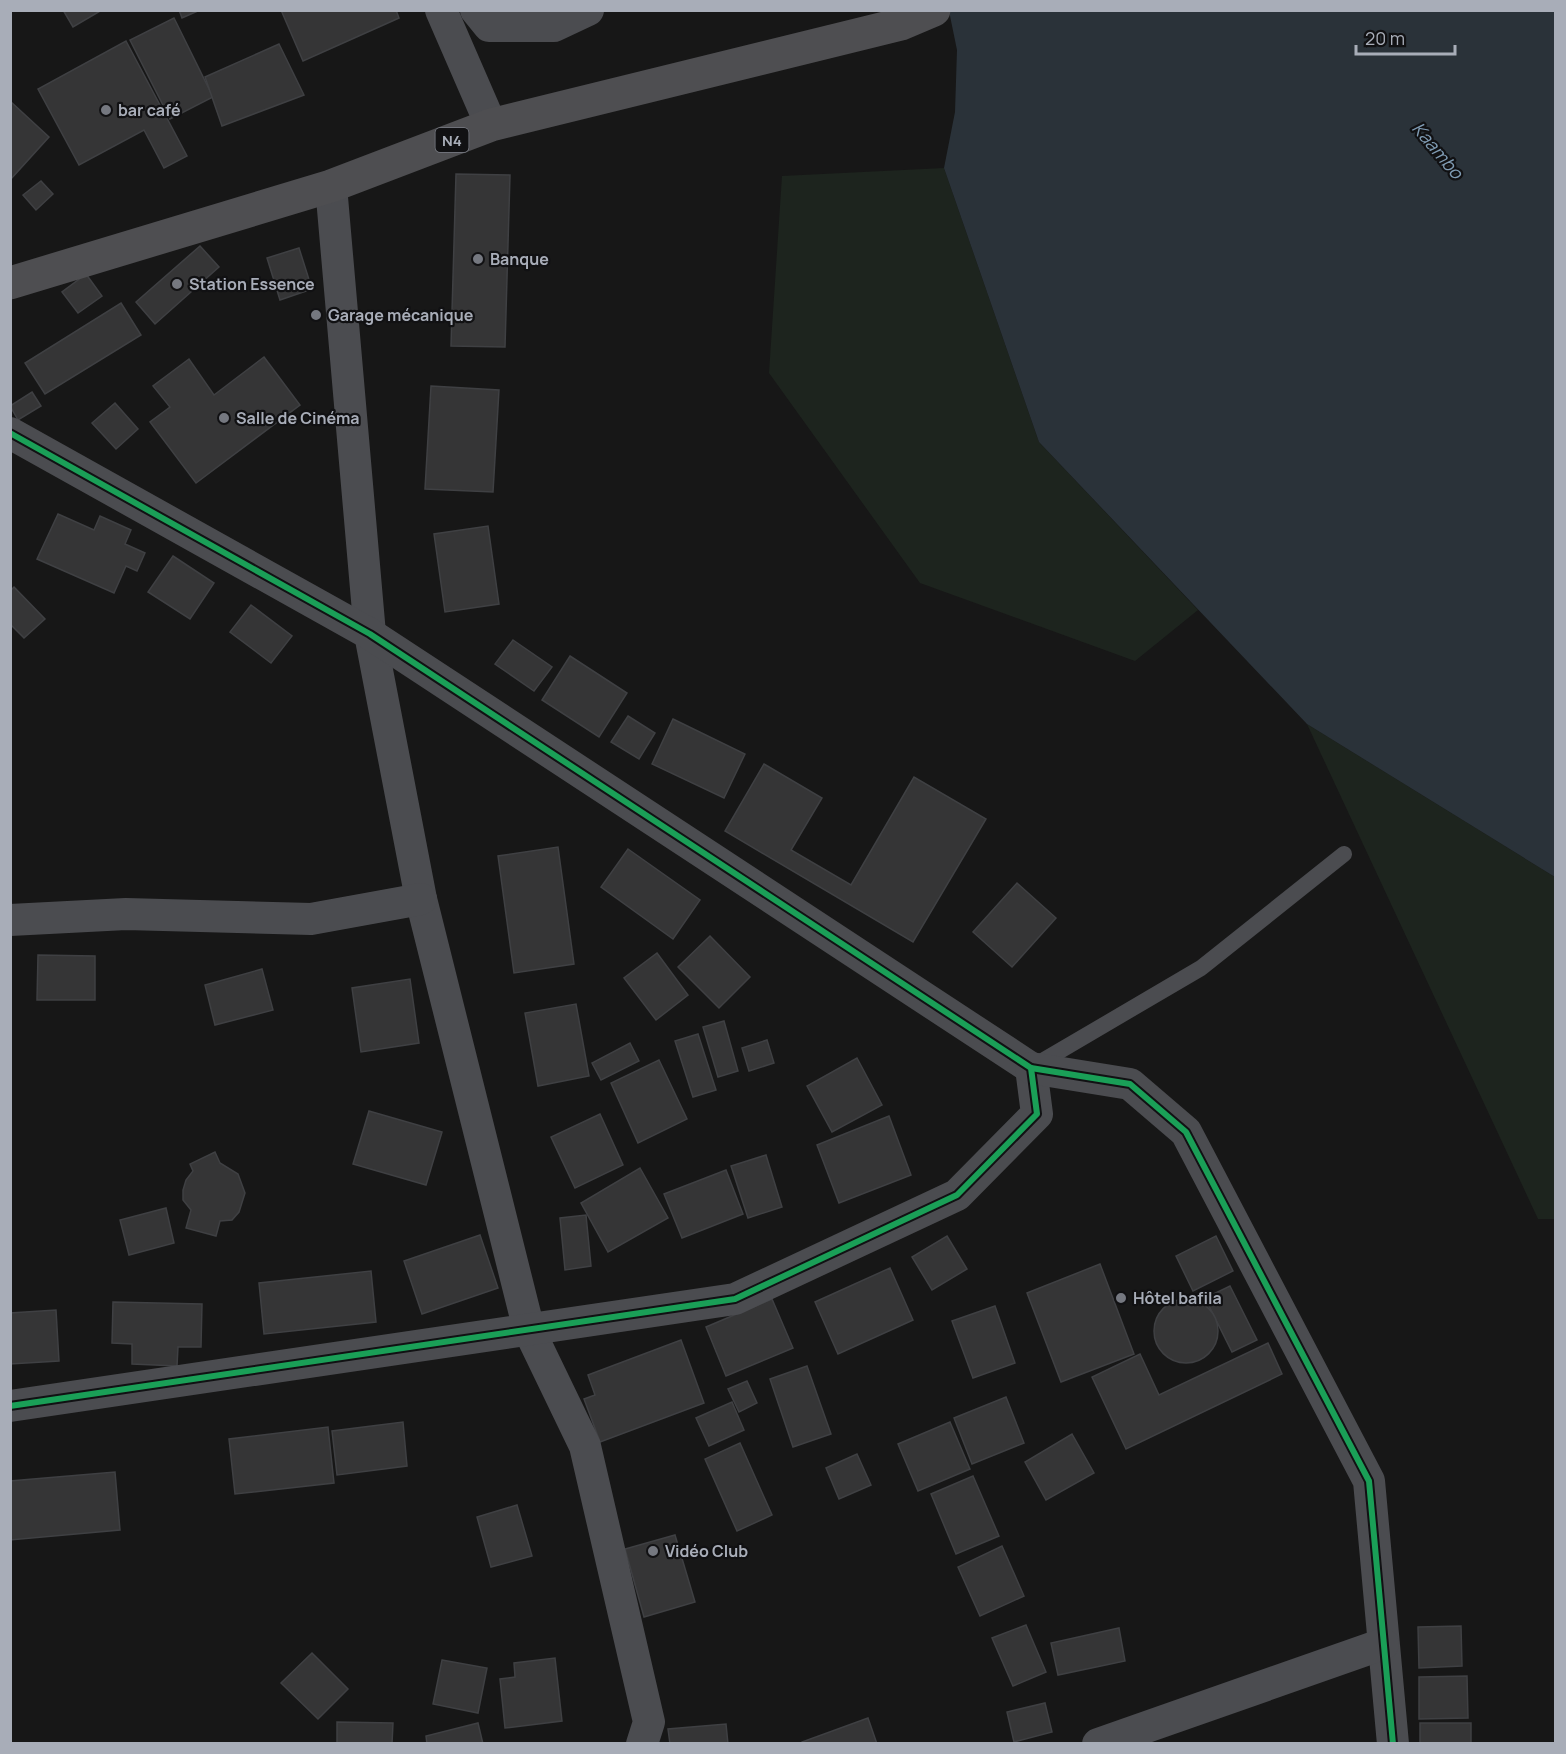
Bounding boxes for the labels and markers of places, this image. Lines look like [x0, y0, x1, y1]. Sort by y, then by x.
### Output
place label: bar café [118, 99, 181, 121]
marker: bar café [99, 103, 113, 117]
place label: Banque [490, 248, 549, 270]
marker: Banque [471, 252, 485, 266]
place label: Station Essence [189, 273, 315, 295]
marker: Station Essence [170, 277, 184, 291]
place label: Garage mécanique [328, 304, 474, 326]
marker: Garage mécanique [309, 308, 323, 322]
place label: Salle de Cinéma [236, 407, 360, 429]
marker: Salle de Cinéma [217, 411, 231, 425]
place label: Hôtel bafila [1133, 1287, 1222, 1309]
marker: Hôtel bafila [1114, 1291, 1128, 1305]
place label: Vidéo Club [665, 1540, 748, 1562]
marker: Vidéo Club [646, 1544, 660, 1558]

